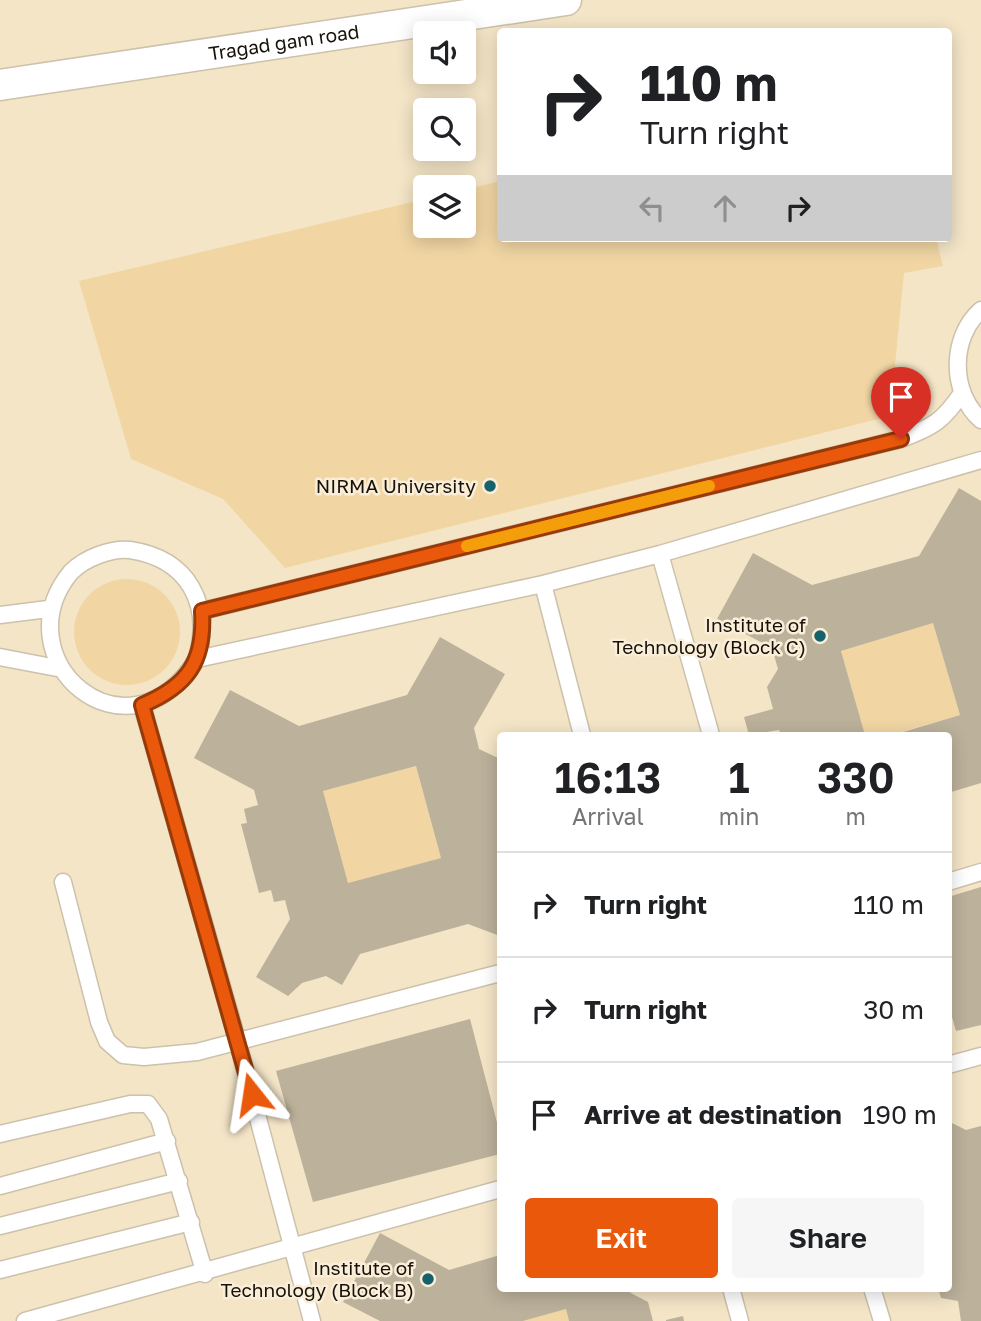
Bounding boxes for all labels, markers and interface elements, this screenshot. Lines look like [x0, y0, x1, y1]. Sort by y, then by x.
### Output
street label: Tragad gam road [207, 19, 361, 65]
map controls [413, 21, 476, 238]
button: sound [413, 21, 476, 84]
text: 110 m [640, 53, 777, 112]
icon: right [525, 56, 616, 147]
button: search [413, 98, 476, 161]
text: Turn right [640, 113, 789, 151]
button: layers [413, 175, 476, 238]
icon: left [633, 189, 671, 227]
icon: ahead [706, 189, 744, 227]
icon: right [779, 189, 817, 227]
pin [871, 367, 931, 439]
icon: arrive [882, 378, 920, 416]
place label: NIRMA University [316, 474, 476, 497]
marker: NIRMA University [482, 478, 498, 494]
place label: Institute of Technology (Block C) [612, 613, 806, 658]
marker: Institute of Technology (Block C) [812, 628, 828, 644]
text: 16:13 [554, 752, 661, 802]
text: 1 [729, 752, 750, 802]
text: 330 [817, 752, 895, 802]
text: Arrival [572, 802, 644, 830]
text: min [719, 802, 760, 830]
text: m [846, 802, 866, 830]
icon: right [525, 886, 563, 924]
text: Turn right [584, 889, 707, 920]
text: 110 m [853, 889, 924, 920]
icon: right [525, 991, 563, 1029]
text: Turn right [584, 994, 707, 1025]
text: 30 m [863, 994, 924, 1025]
position arrow [215, 1057, 289, 1131]
icon: arrive [525, 1096, 563, 1134]
text: Arrive at destination [584, 1099, 842, 1130]
text: 190 m [863, 1099, 937, 1130]
button: Exit [525, 1198, 718, 1278]
button: Share [732, 1198, 924, 1278]
place label: Institute of Technology (Block B) [220, 1256, 414, 1301]
marker: Institute of Technology (Block B) [420, 1271, 436, 1287]

